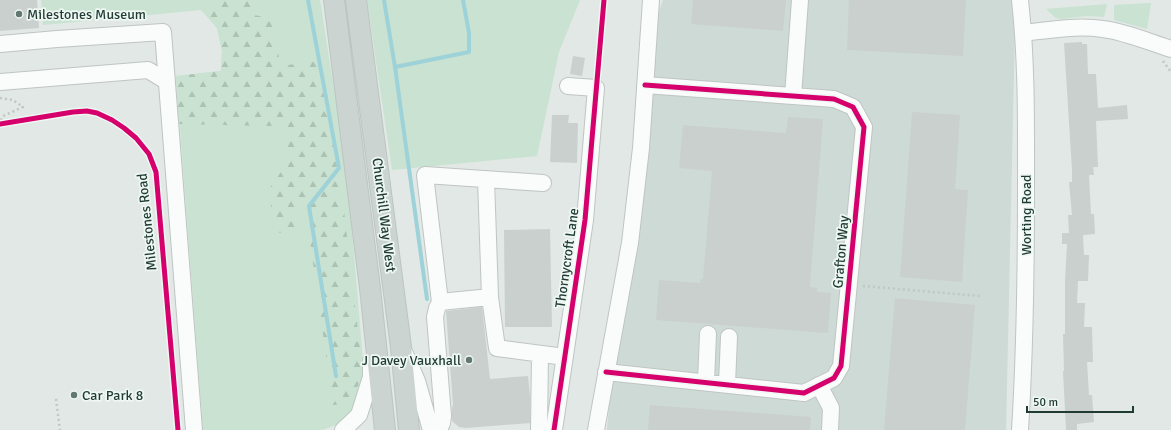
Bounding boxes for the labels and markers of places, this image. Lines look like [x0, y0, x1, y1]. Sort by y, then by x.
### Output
place label: Milestones Museum [27, 6, 146, 23]
marker: Milestones Museum [14, 9, 24, 19]
place label: J Davey Vauxhall [362, 352, 461, 369]
marker: J Davey Vauxhall [464, 355, 474, 365]
place label: Car Park 8 [82, 387, 143, 404]
marker: Car Park 8 [69, 390, 79, 400]

